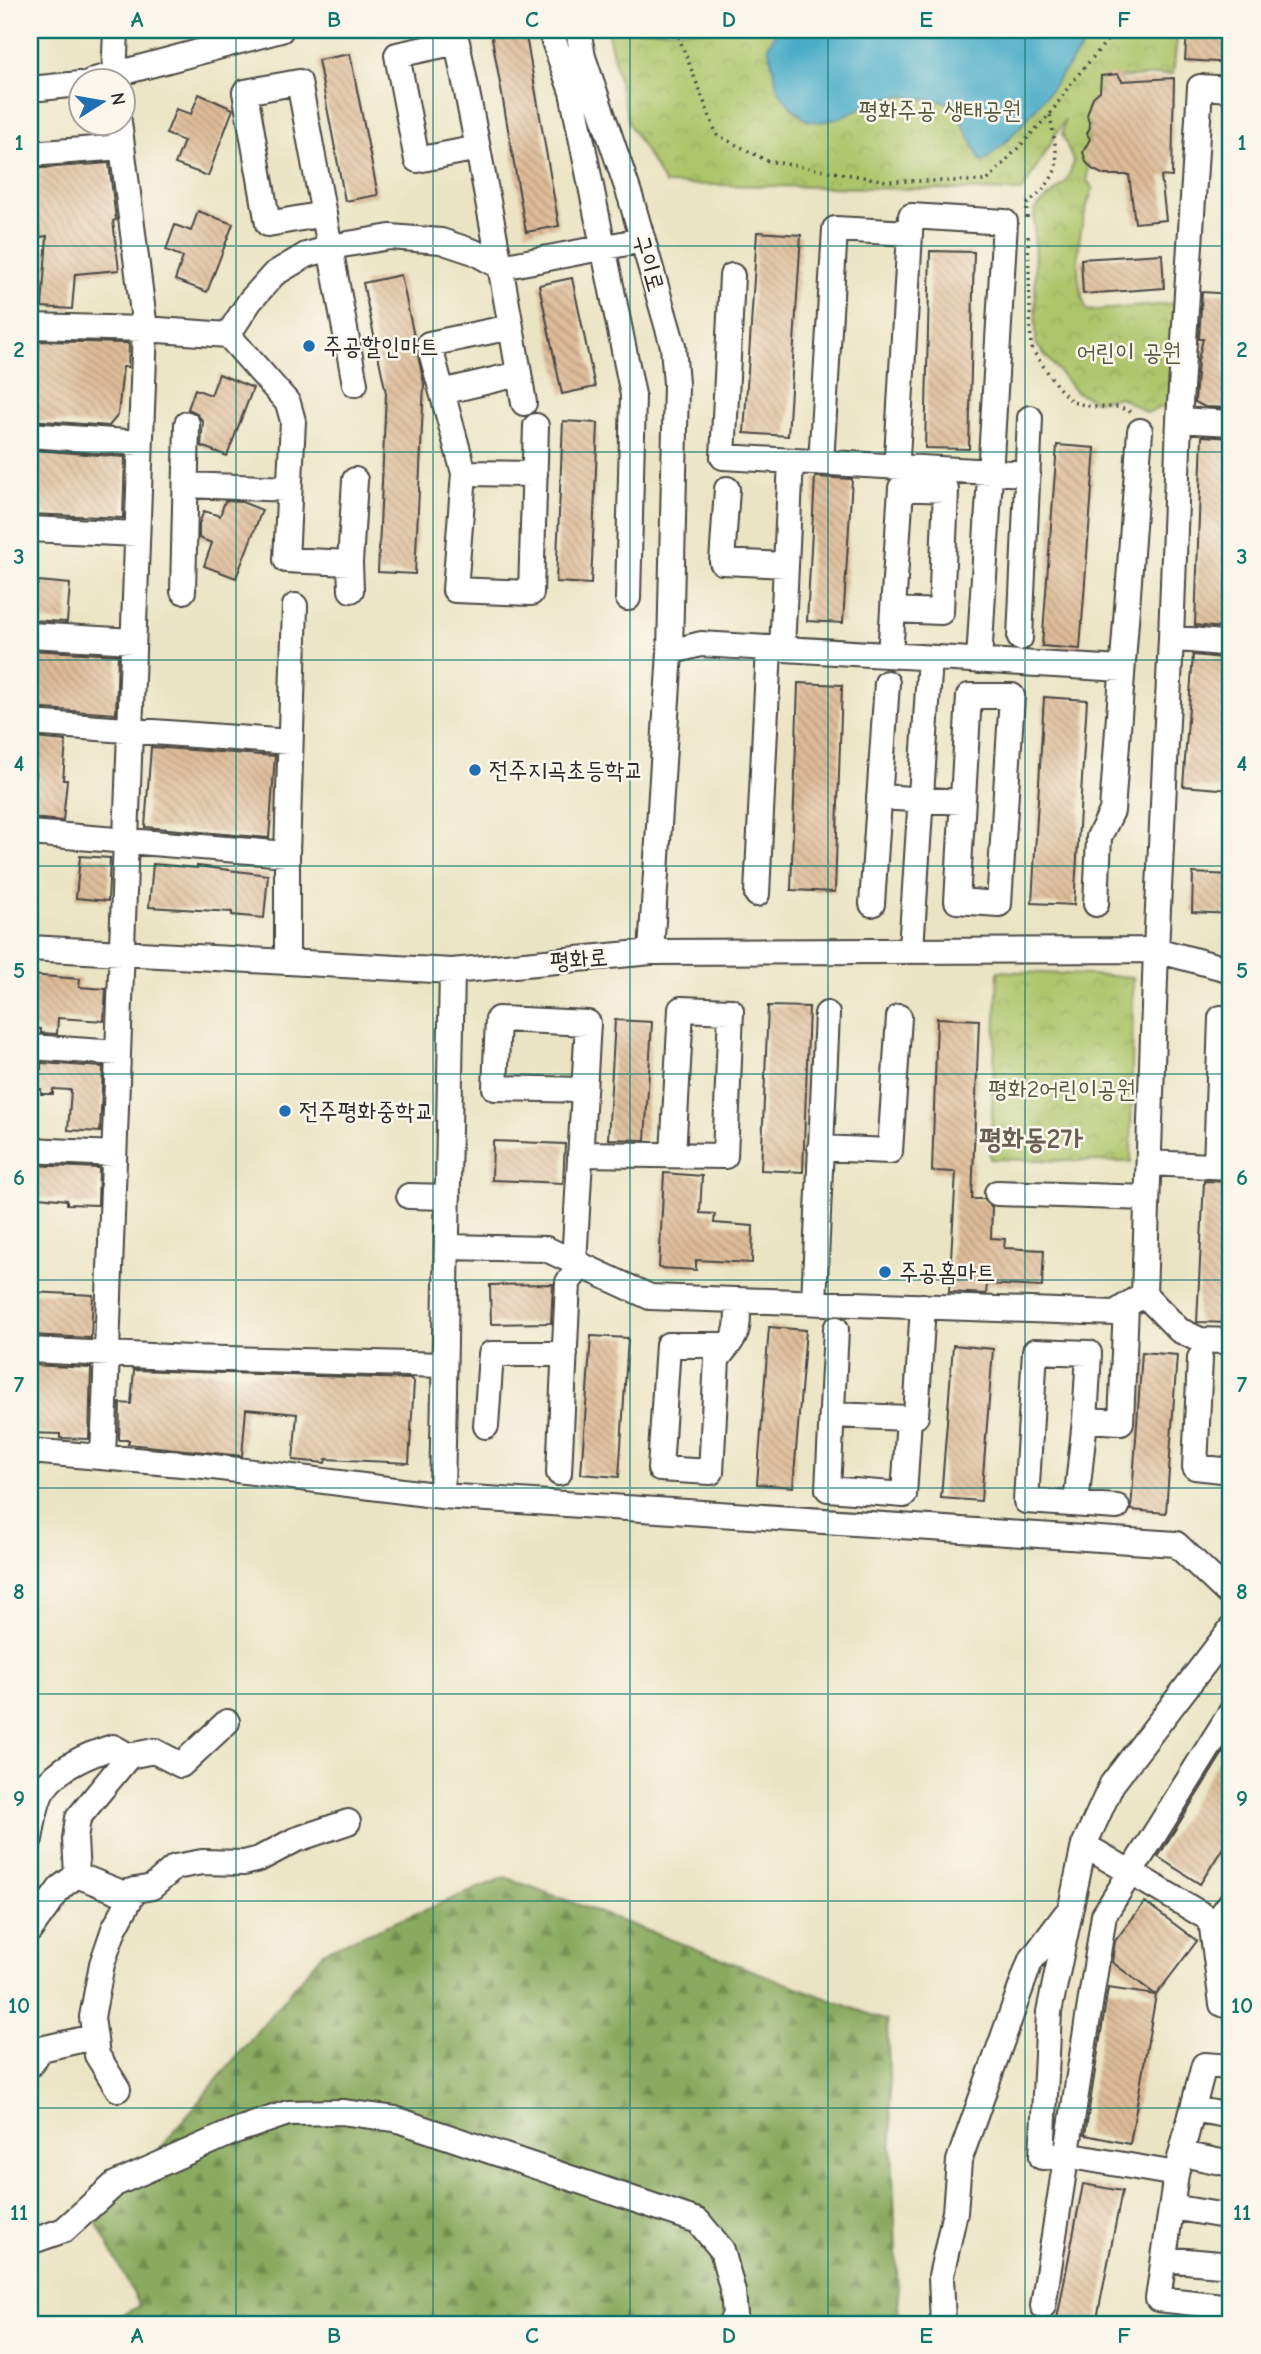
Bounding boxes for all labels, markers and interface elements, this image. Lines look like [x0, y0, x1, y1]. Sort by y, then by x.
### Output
text: A [131, 6, 144, 33]
text: B [327, 6, 341, 33]
text: C [525, 6, 539, 33]
text: D [722, 6, 736, 33]
text: E [919, 6, 933, 33]
text: F [1117, 6, 1131, 33]
north arrow [66, 66, 136, 136]
text: N [106, 91, 130, 107]
park label: 평화주공 생태공원 [859, 96, 1021, 124]
text: 1 [14, 129, 24, 156]
text: 1 [1237, 129, 1247, 156]
street label: 구이로 [628, 231, 670, 295]
place label: 주공할인마트 [323, 332, 439, 360]
text: 2 [13, 336, 25, 363]
text: 2 [1236, 336, 1248, 363]
marker: 주공할인마트 [301, 338, 317, 354]
park label: 어린이 공원 [1077, 338, 1181, 366]
text: 3 [13, 543, 25, 570]
text: 3 [1236, 543, 1248, 570]
text: 4 [14, 750, 25, 777]
text: 4 [1237, 750, 1248, 777]
place label: 전주지곡초등학교 [489, 756, 644, 784]
marker: 전주지곡초등학교 [467, 762, 483, 778]
street label: 평화로 [549, 943, 609, 975]
text: 5 [13, 957, 25, 984]
text: 5 [1236, 957, 1248, 984]
park label: 평화2어린이공원 [988, 1075, 1136, 1103]
place label: 전주평화중학교 [299, 1097, 434, 1125]
marker: 전주평화중학교 [277, 1103, 293, 1119]
district label: 평화동2가 [979, 1123, 1083, 1155]
text: 6 [13, 1164, 25, 1191]
text: 6 [1236, 1164, 1248, 1191]
place label: 주공홈마트 [899, 1258, 996, 1286]
marker: 주공홈마트 [877, 1264, 893, 1280]
text: 7 [14, 1371, 25, 1398]
text: 7 [1237, 1371, 1248, 1398]
text: 8 [13, 1578, 25, 1605]
text: 8 [1236, 1578, 1248, 1605]
text: 9 [13, 1785, 25, 1812]
text: 9 [1236, 1785, 1248, 1812]
text: 10 [8, 1992, 30, 2019]
text: 10 [1231, 1992, 1253, 2019]
text: 11 [10, 2199, 28, 2226]
text: 11 [1233, 2199, 1251, 2226]
text: A [131, 2322, 144, 2349]
text: B [327, 2322, 341, 2349]
text: C [525, 2322, 539, 2349]
text: D [722, 2322, 736, 2349]
text: E [919, 2322, 933, 2349]
text: F [1117, 2322, 1131, 2349]

